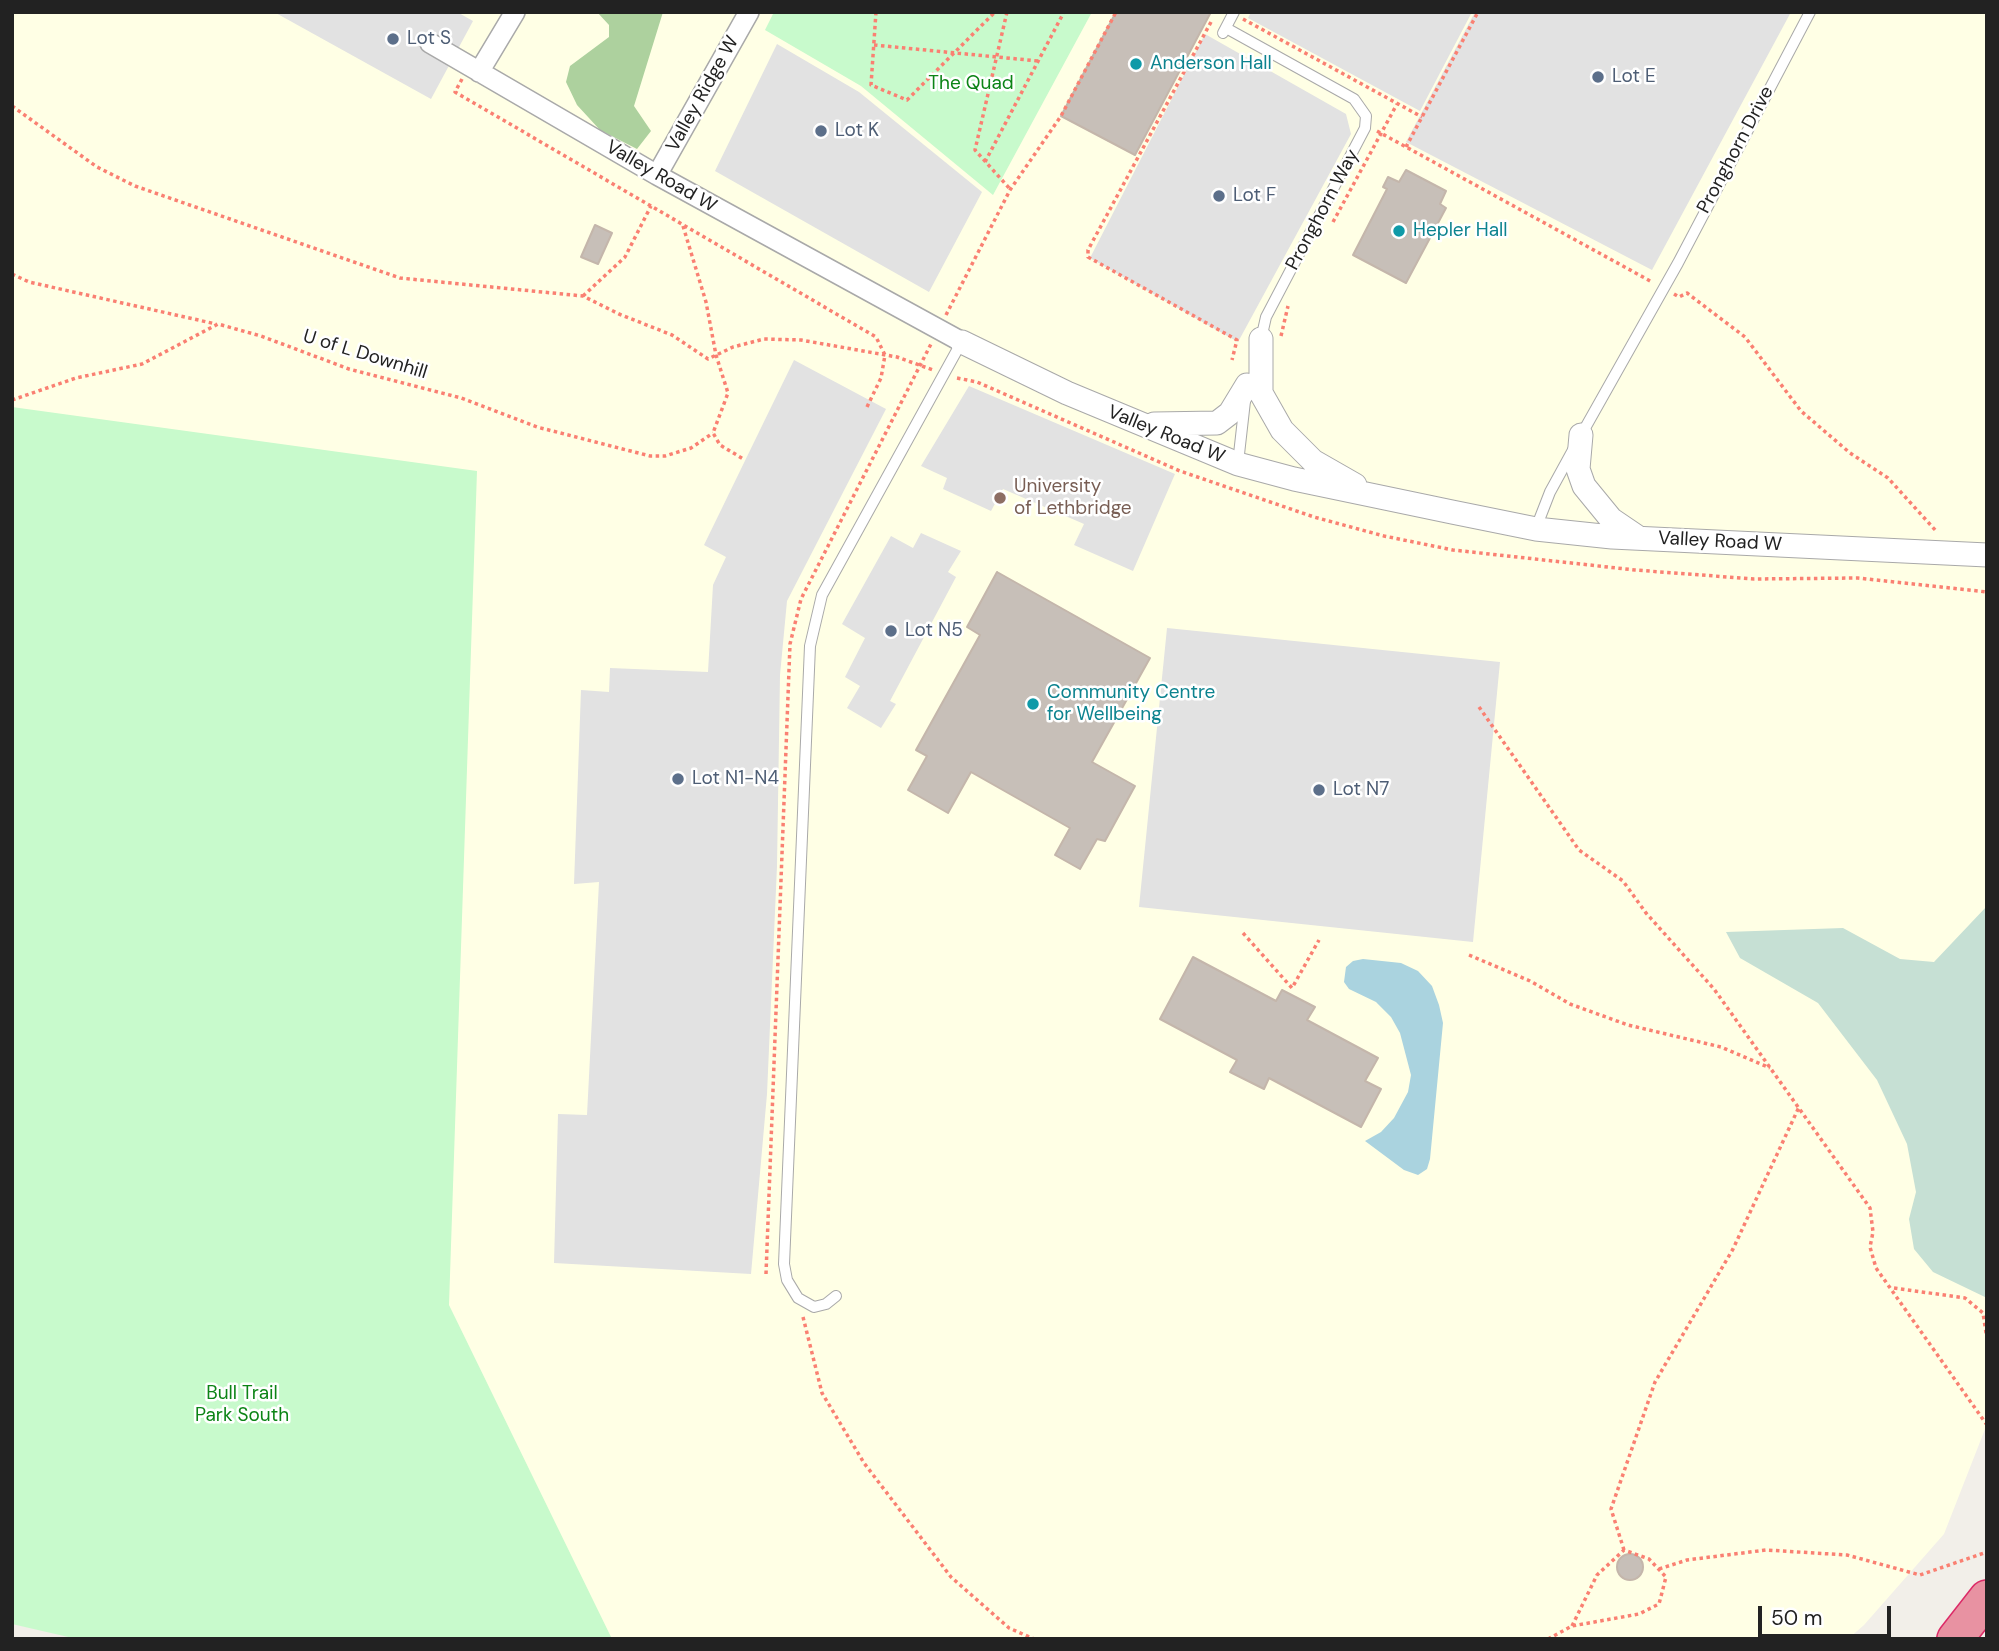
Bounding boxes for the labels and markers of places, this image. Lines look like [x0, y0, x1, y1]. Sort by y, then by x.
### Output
place label: Lot S [407, 28, 451, 50]
marker: Lot S [385, 31, 401, 47]
place label: Anderson Hall [1150, 53, 1272, 75]
marker: Anderson Hall [1128, 56, 1144, 72]
place label: Lot E [1612, 66, 1656, 88]
marker: Lot E [1590, 69, 1606, 85]
place label: Lot K [835, 120, 879, 142]
marker: Lot K [813, 123, 829, 139]
place label: Lot F [1233, 185, 1276, 207]
marker: Lot F [1211, 188, 1227, 204]
place label: Hepler Hall [1413, 220, 1507, 242]
marker: Hepler Hall [1391, 223, 1407, 239]
place label: University of Lethbridge [1014, 476, 1132, 520]
marker: University of Lethbridge [992, 490, 1008, 506]
place label: Lot N5 [905, 620, 963, 642]
marker: Lot N5 [883, 623, 899, 639]
place label: Community Centre for Wellbeing [1047, 682, 1215, 726]
marker: Community Centre for Wellbeing [1025, 696, 1041, 712]
place label: Lot N1-N4 [692, 768, 779, 790]
marker: Lot N1-N4 [670, 771, 686, 787]
place label: Lot N7 [1333, 779, 1389, 801]
marker: Lot N7 [1311, 782, 1327, 798]

